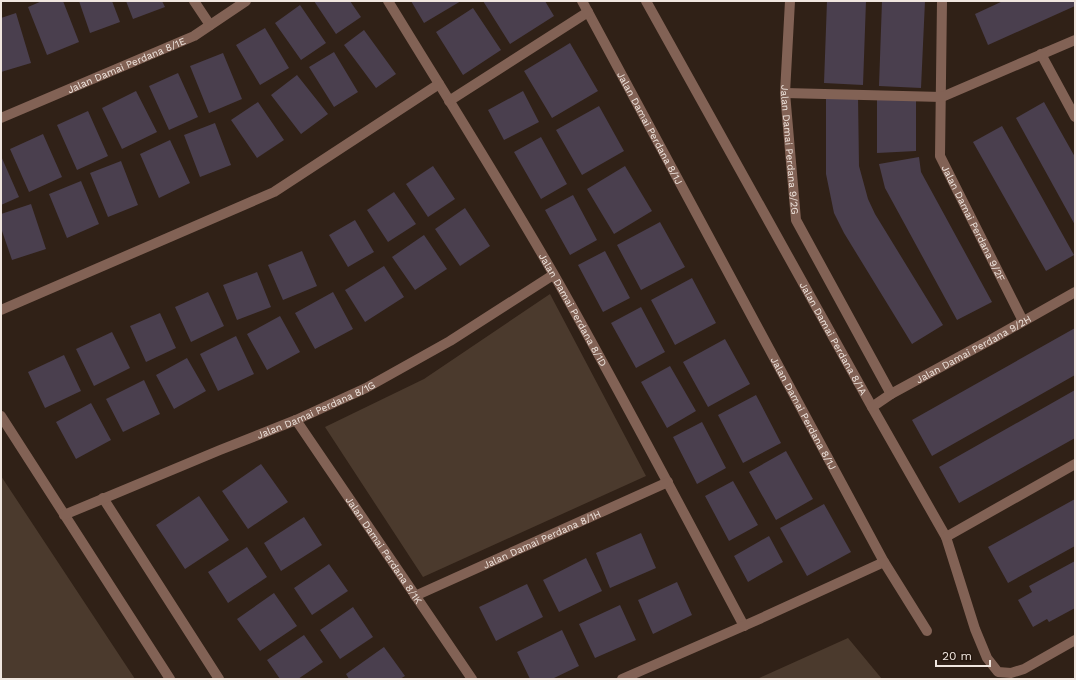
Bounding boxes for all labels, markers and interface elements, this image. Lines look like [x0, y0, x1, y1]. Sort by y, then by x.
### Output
street label: Jalan Damai Perdana 8/1E [66, 35, 187, 95]
street label: Jalan Damai Perdana 8/1J [615, 70, 685, 186]
street label: Jalan Damai Perdana 9/2G [779, 85, 800, 215]
street label: Jalan Damai Perdana 9/2F [939, 163, 1007, 283]
street label: Jalan Damai Perdana 8/1D [537, 251, 609, 368]
street label: Jalan Damai Perdana 8/1A [797, 280, 869, 397]
street label: Jalan Damai Perdana 9/2H [914, 313, 1033, 385]
street label: Jalan Damai Perdana 8/1J [769, 355, 838, 472]
street label: Jalan Damai Perdana 8/1G [255, 379, 377, 441]
street label: Jalan Damai Perdana 8/1K [343, 494, 424, 606]
street label: Jalan Damai Perdana 8/1H [481, 508, 603, 571]
scale bar [936, 642, 990, 668]
text: 20 m [942, 649, 972, 663]

